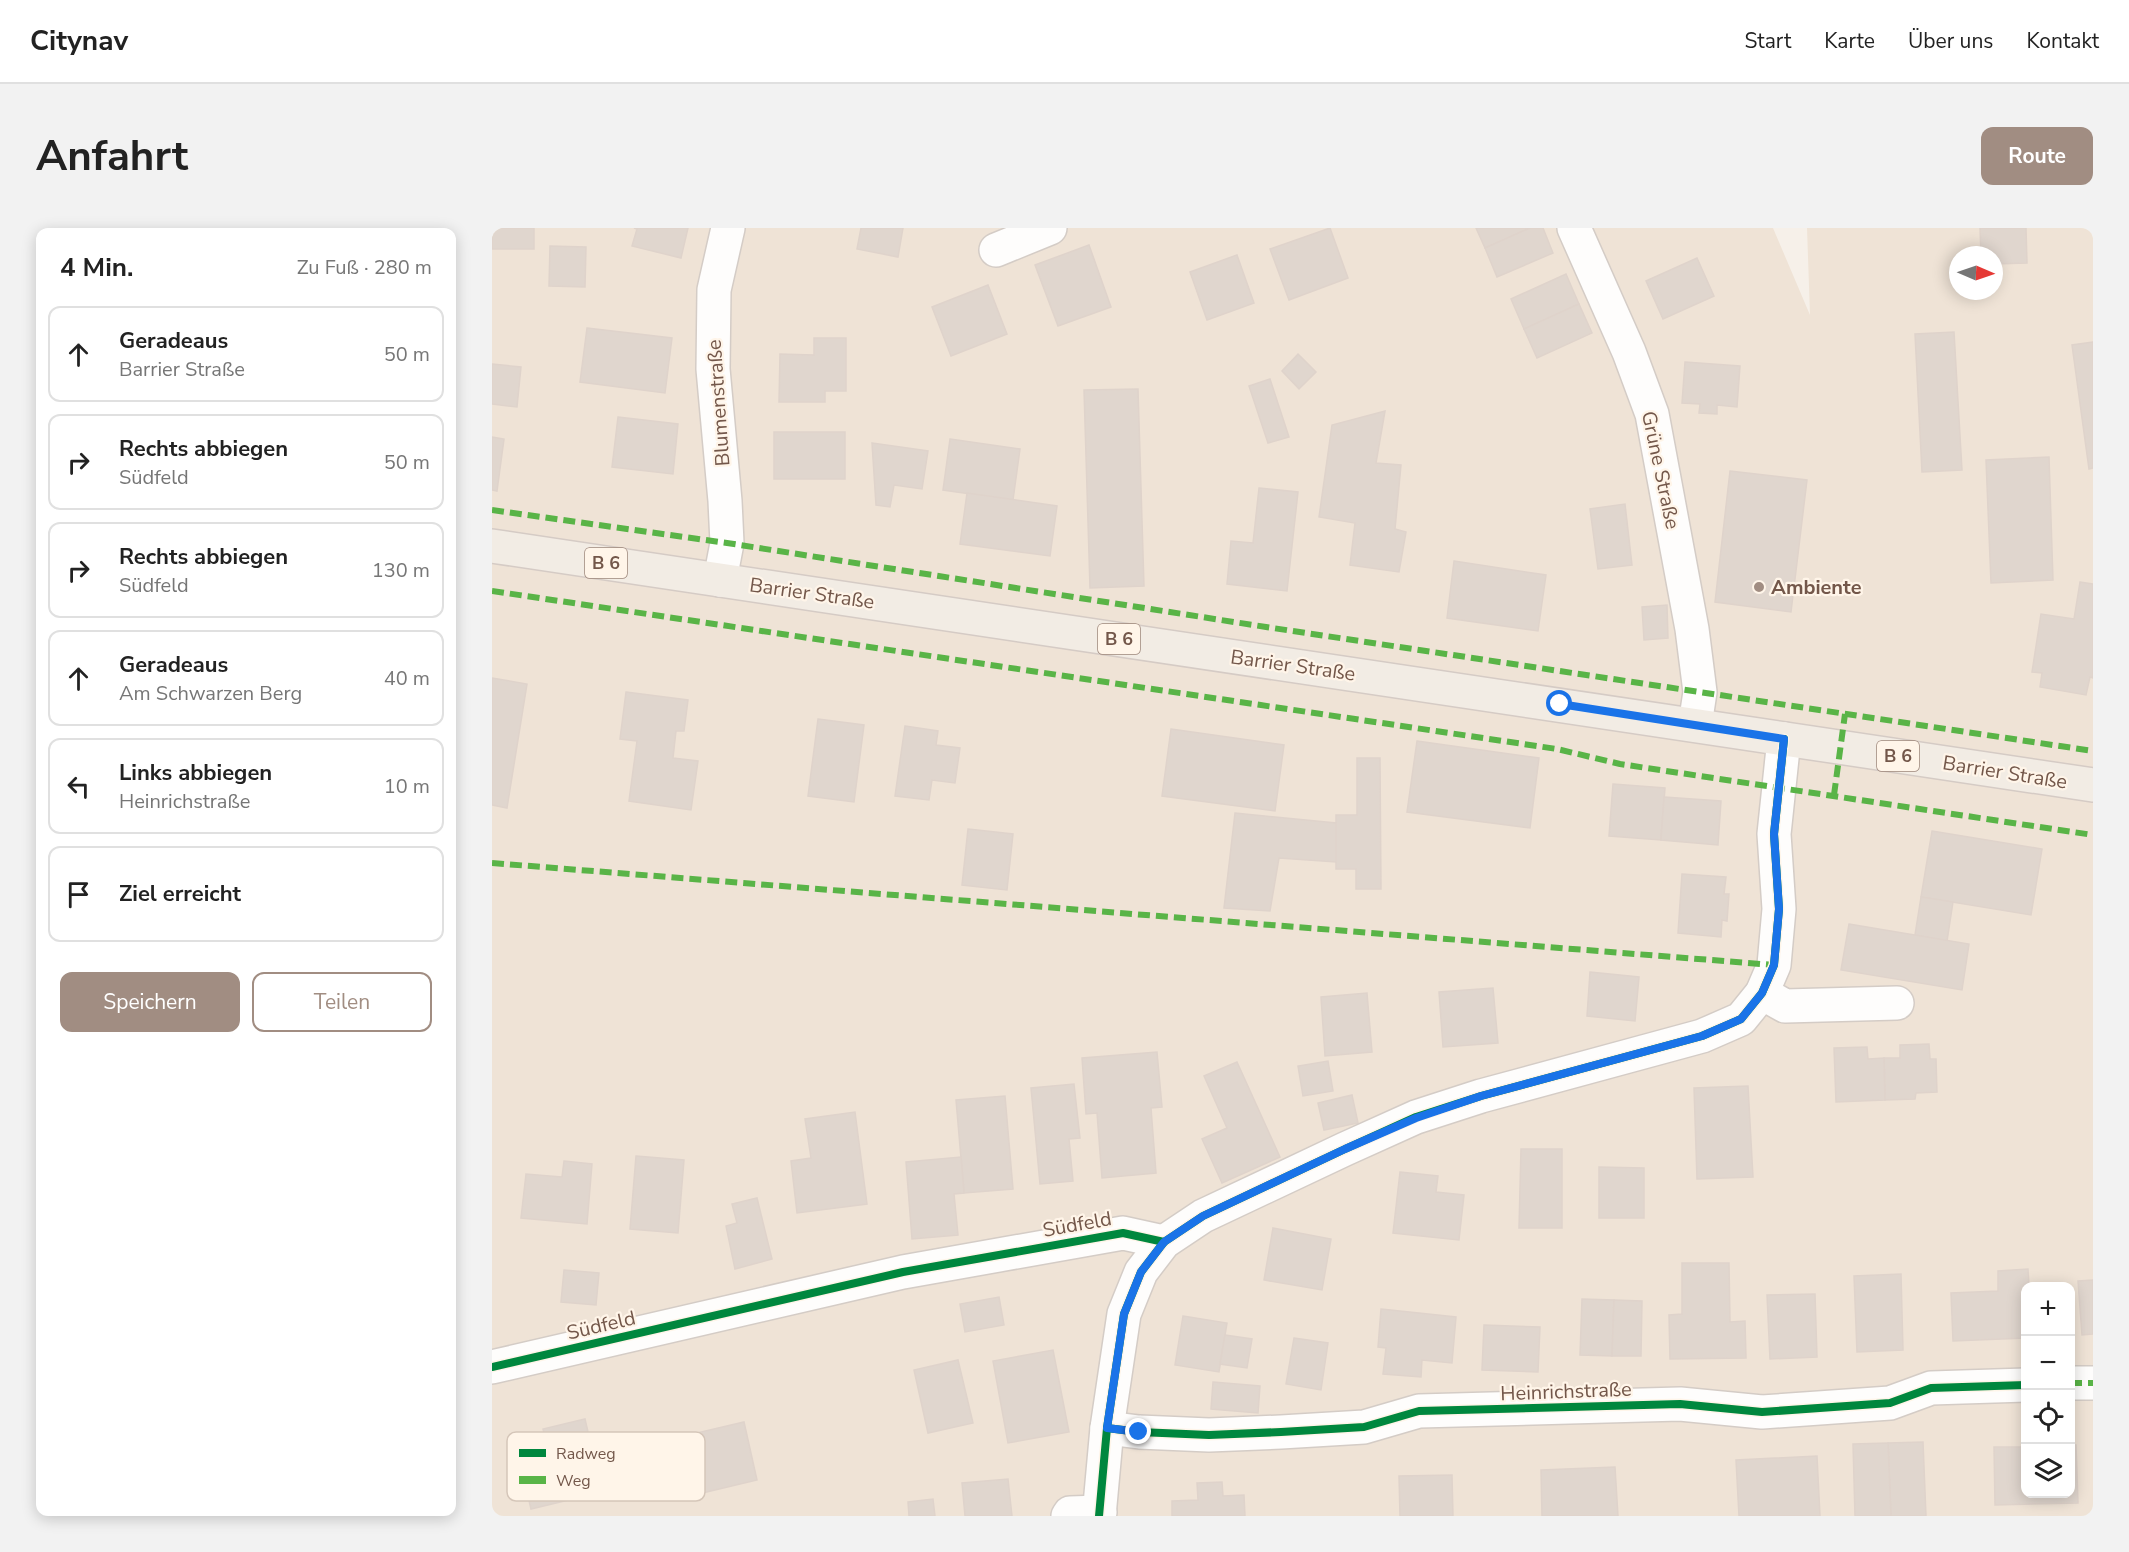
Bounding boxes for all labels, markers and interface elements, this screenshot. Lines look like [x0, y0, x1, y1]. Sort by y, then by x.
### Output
text: Citynav [30, 22, 128, 60]
text: Start [1744, 27, 1791, 55]
text: Karte [1824, 27, 1875, 55]
text: Über uns [1908, 27, 1993, 55]
text: Kontakt [2026, 27, 2099, 55]
button: Route [1981, 127, 2093, 185]
text: Anfahrt [36, 128, 188, 185]
north arrow [1949, 246, 2003, 300]
text: 4 Min. [60, 250, 133, 285]
text: Zu Fuß · 280 m [297, 254, 432, 281]
text: Geradeaus [119, 326, 228, 356]
icon: ahead [62, 338, 95, 371]
street label: Blumenstraße [701, 339, 736, 467]
text: 50 m [384, 341, 430, 368]
text: Barrier Straße [119, 356, 245, 383]
street label: Grüne Straße [1635, 409, 1686, 532]
text: Rechts abbiegen [119, 434, 288, 464]
icon: right [62, 446, 95, 479]
text: 50 m [384, 449, 430, 476]
text: Südfeld [119, 464, 189, 491]
text: Rechts abbiegen [119, 542, 288, 572]
road number: B 6 [585, 548, 627, 578]
icon: right [62, 554, 95, 587]
text: 130 m [372, 557, 430, 584]
street label: Barrier Straße [748, 571, 876, 616]
text: Südfeld [119, 572, 189, 599]
place label: Ambiente [1771, 574, 1862, 601]
marker: Ambiente [1752, 580, 1766, 594]
road number: B 6 [1098, 624, 1140, 654]
street label: Barrier Straße [1229, 643, 1357, 688]
text: Geradeaus [119, 650, 228, 680]
icon: ahead [62, 662, 95, 695]
text: 40 m [384, 665, 430, 692]
text: Am Schwarzen Berg [119, 680, 302, 707]
route start [1546, 690, 1572, 716]
road number: B 6 [1877, 741, 1919, 771]
street label: Barrier Straße [1941, 749, 2069, 796]
text: Links abbiegen [119, 758, 272, 788]
icon: left [62, 770, 95, 803]
text: 10 m [384, 773, 430, 800]
text: Heinrichstraße [119, 788, 250, 815]
icon: arrive [62, 878, 95, 911]
text: Ziel erreicht [119, 879, 241, 909]
button: Speichern [60, 972, 240, 1032]
button: Teilen [252, 972, 432, 1032]
street label: Südfeld [1040, 1205, 1114, 1244]
map controls [2021, 1282, 2075, 1498]
button: + [2021, 1282, 2075, 1336]
street label: Südfeld [564, 1304, 638, 1346]
button: − [2021, 1336, 2075, 1390]
street label: Heinrichstraße [1500, 1376, 1632, 1407]
button: locate [2021, 1390, 2075, 1444]
route end [1125, 1418, 1151, 1444]
legend [507, 1432, 705, 1501]
text: Radweg [556, 1443, 616, 1465]
button: layers [2021, 1444, 2075, 1498]
text: Weg [556, 1470, 591, 1492]

